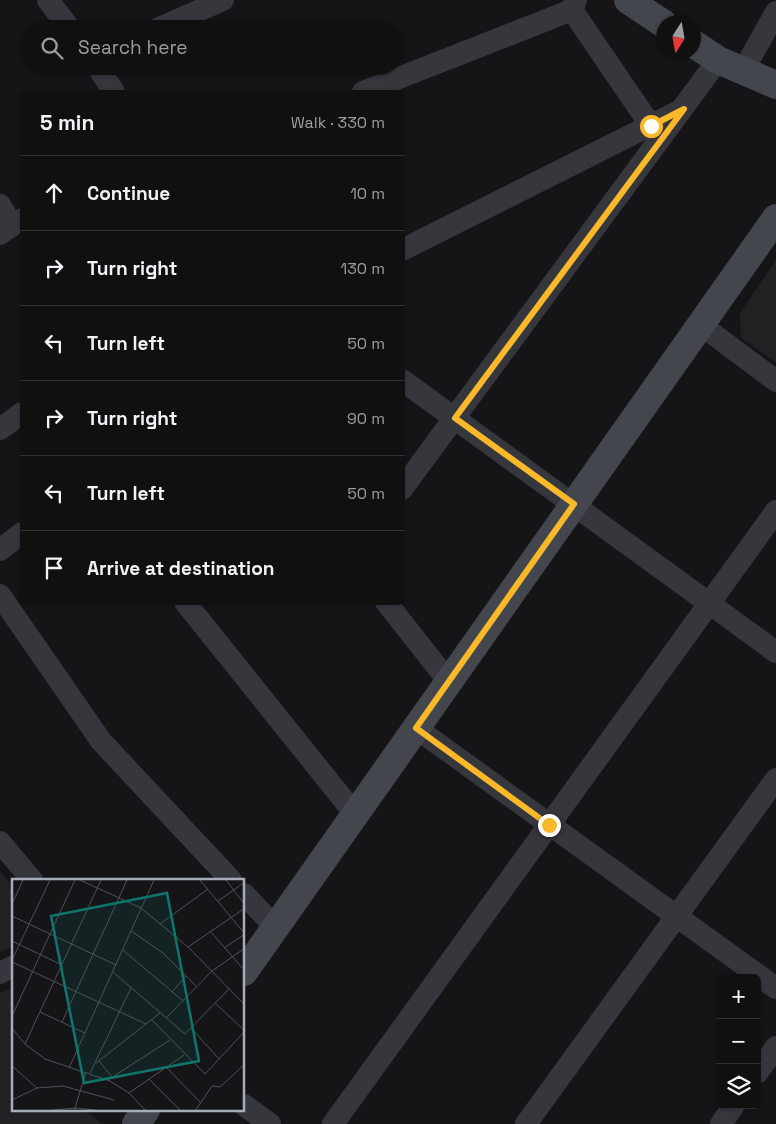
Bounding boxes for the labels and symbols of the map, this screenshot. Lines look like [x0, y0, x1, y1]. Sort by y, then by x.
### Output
north arrow [656, 15, 701, 60]
route start [640, 115, 663, 138]
route end [538, 814, 561, 837]
inset map [12, 879, 245, 1112]

